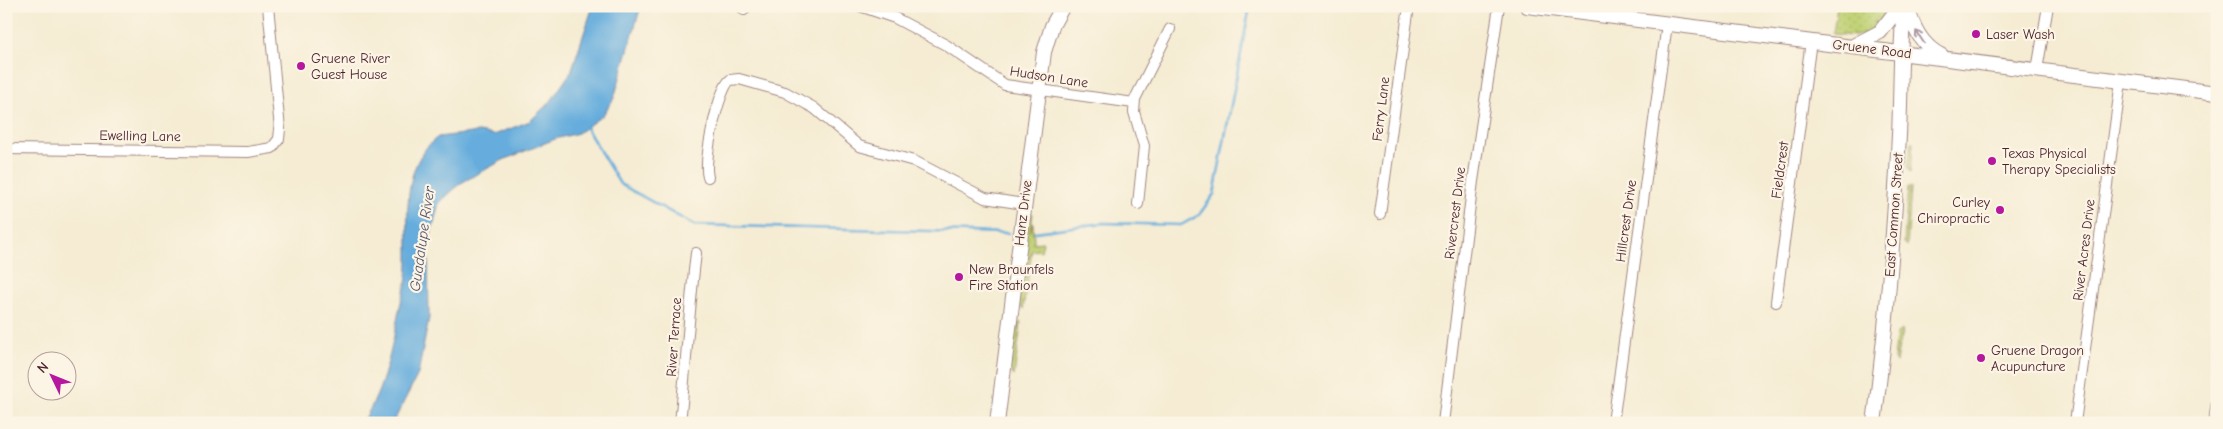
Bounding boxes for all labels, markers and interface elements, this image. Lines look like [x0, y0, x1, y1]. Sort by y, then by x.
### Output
place label: Laser Wash [1986, 26, 2055, 43]
marker: Laser Wash [1970, 28, 1982, 40]
one-way arrow [1915, 30, 1925, 44]
street label: Gruene Road [1832, 36, 1912, 62]
place label: Gruene River Guest House [311, 50, 390, 83]
marker: Gruene River Guest House [295, 60, 307, 72]
street label: Hudson Lane [1009, 62, 1089, 92]
street label: Ferry Lane [1369, 76, 1393, 142]
street label: Ewelling Lane [99, 127, 181, 145]
street label: Fieldcrest [1768, 139, 1793, 200]
place label: Texas Physical Therapy Specialists [2002, 145, 2116, 178]
street label: East Common Street [1881, 151, 1907, 278]
marker: Texas Physical Therapy Specialists [1986, 155, 1998, 167]
street label: Rivercrest Drive [1441, 166, 1469, 260]
street label: Hanz Drive [1011, 179, 1035, 247]
street label: Hillcrest Drive [1612, 179, 1640, 263]
water label: Guadalupe River [406, 184, 438, 293]
place label: Curley Chiropractic [1917, 194, 1991, 227]
street label: River Acres Drive [2069, 198, 2099, 302]
marker: Curley Chiropractic [1994, 204, 2006, 216]
place label: New Braunfels Fire Station [969, 261, 1054, 294]
marker: New Braunfels Fire Station [953, 271, 965, 283]
street label: River Terrace [663, 297, 685, 377]
place label: Gruene Dragon Acupuncture [1991, 342, 2084, 375]
north arrow [28, 352, 78, 402]
marker: Gruene Dragon Acupuncture [1975, 352, 1987, 364]
text: N [34, 358, 52, 377]

